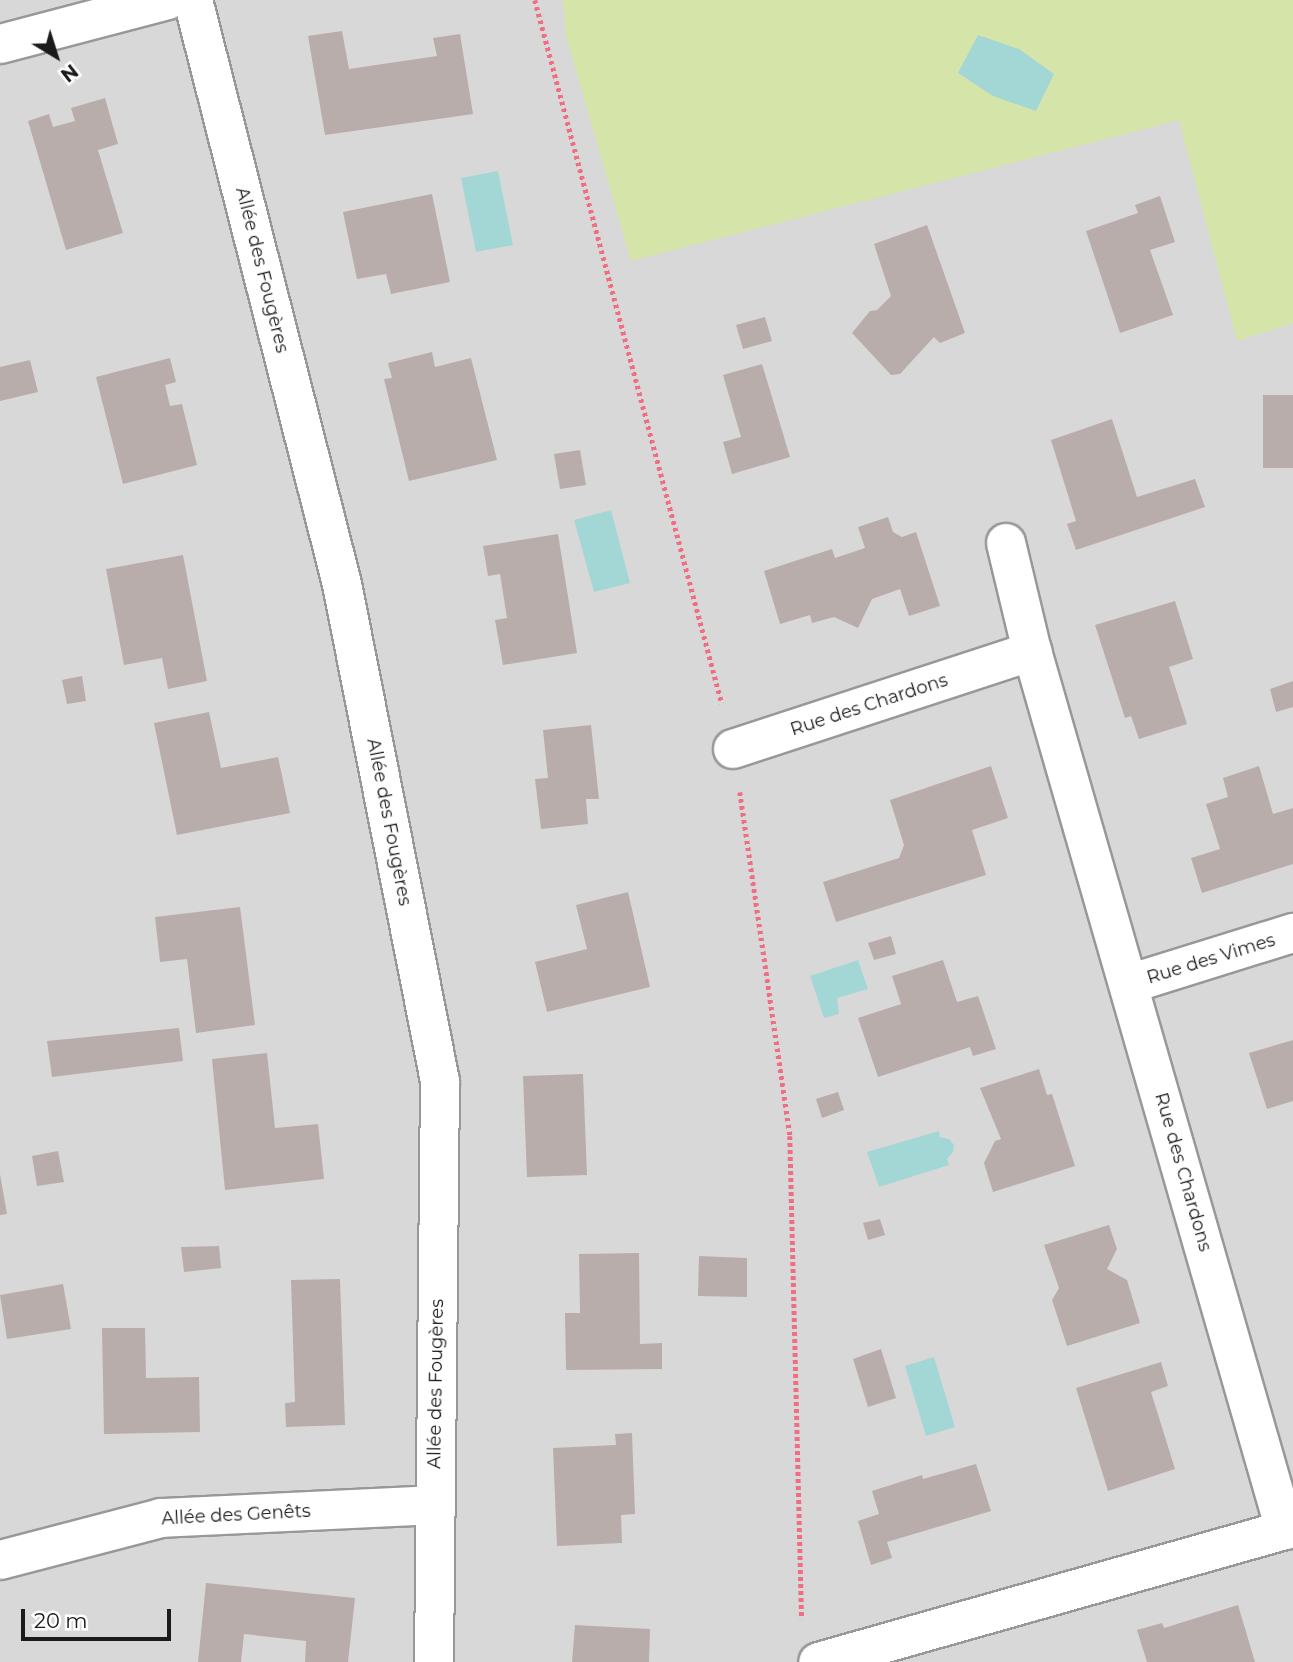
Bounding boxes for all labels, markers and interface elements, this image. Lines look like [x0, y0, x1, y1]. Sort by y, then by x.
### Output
north arrow [21, 21, 91, 91]
text: N [56, 59, 82, 87]
street label: Allée des Fougères [231, 185, 293, 355]
street label: Rue des Chardons [788, 669, 950, 741]
street label: Allée des Fougères [362, 737, 416, 907]
street label: Rue des Vimes [1144, 929, 1278, 989]
street label: Rue des Chardons [1150, 1090, 1216, 1254]
street label: Allée des Fougères [424, 1299, 448, 1469]
street label: Allée des Genêts [161, 1500, 311, 1530]
scale bar [24, 1596, 175, 1640]
text: 20 m [34, 1608, 88, 1633]

